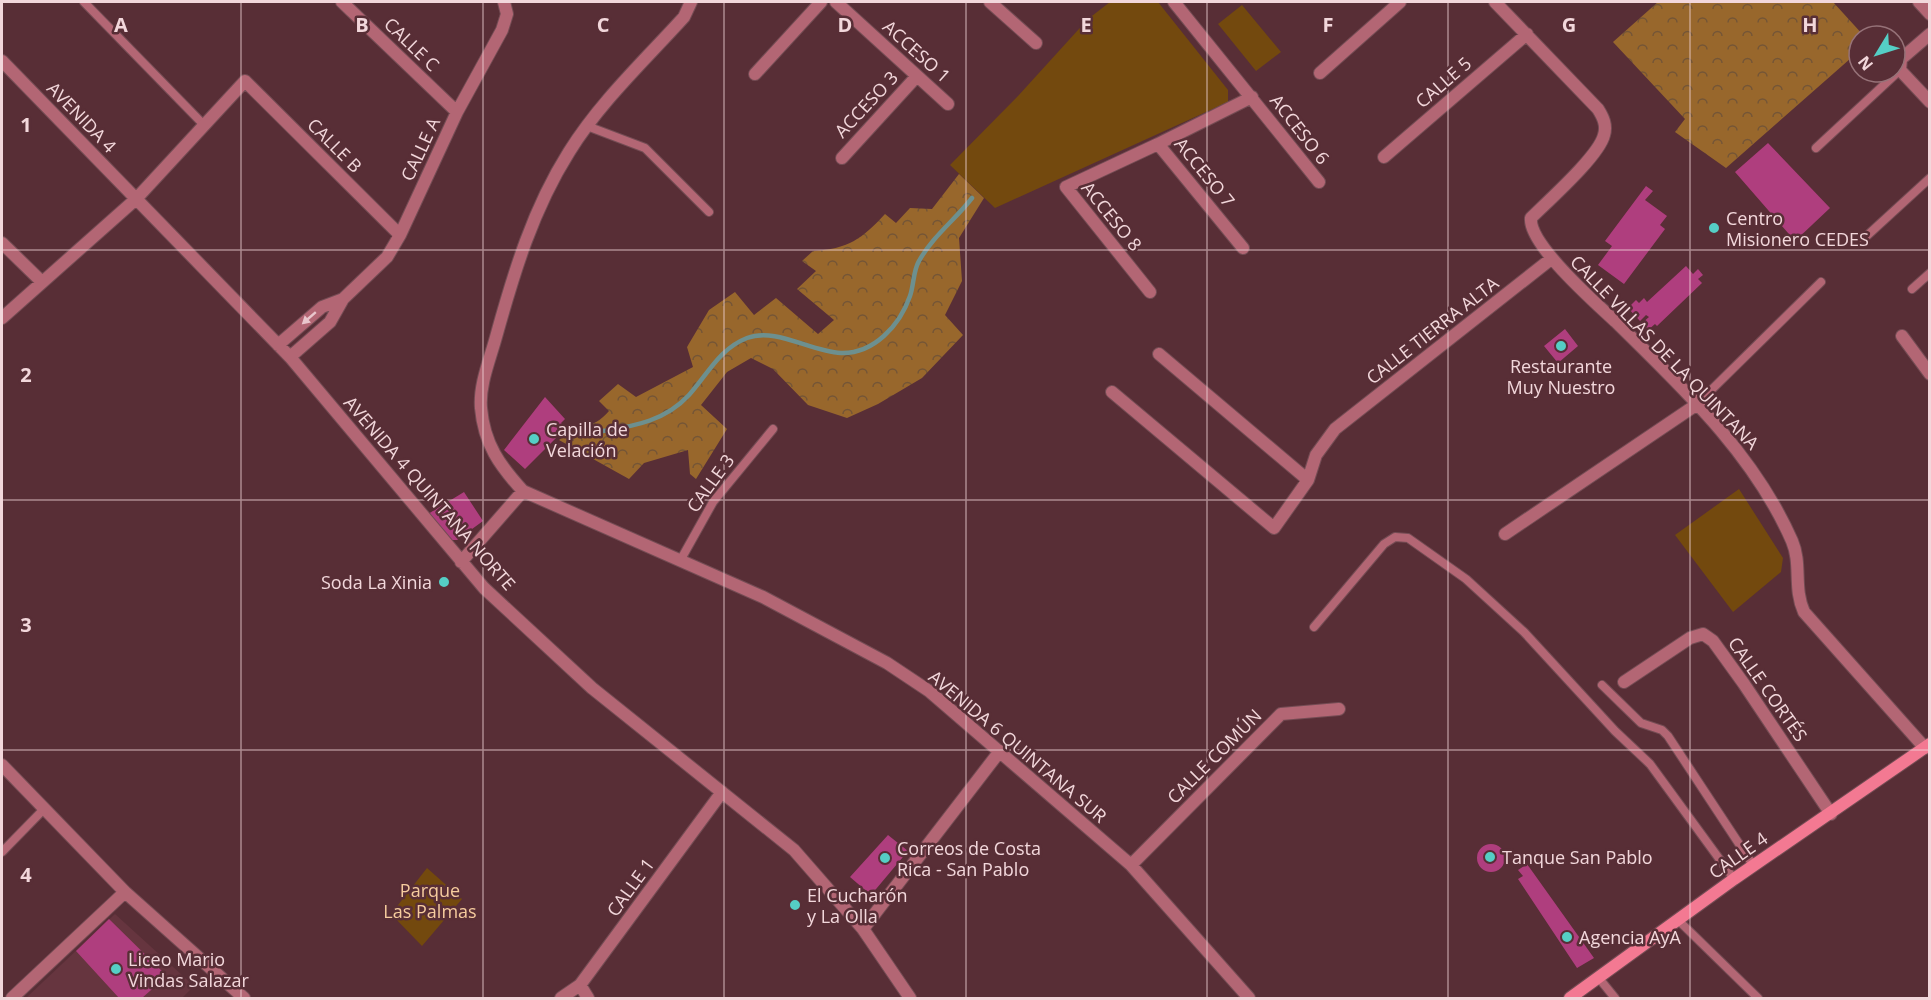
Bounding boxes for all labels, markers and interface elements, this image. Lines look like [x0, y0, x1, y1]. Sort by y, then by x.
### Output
text: A [114, 11, 128, 38]
text: B [355, 11, 369, 38]
text: C [597, 11, 610, 38]
text: D [838, 11, 852, 38]
text: E [1080, 11, 1092, 38]
text: F [1323, 11, 1333, 38]
text: G [1562, 11, 1576, 38]
text: H [1802, 11, 1818, 38]
street label: CALLE C [379, 12, 445, 76]
street label: ACCESO 1 [878, 14, 956, 88]
north arrow [1847, 24, 1907, 84]
street label: CALLE 5 [1410, 51, 1476, 113]
text: N [1853, 51, 1878, 75]
street label: ACCESO 3 [829, 65, 903, 143]
street label: AVENIDA 4 [42, 76, 122, 158]
street label: ACCESO 6 [1265, 89, 1335, 169]
text: 1 [20, 111, 32, 138]
street label: CALLE B [303, 113, 367, 177]
street label: CALLE A [395, 113, 445, 185]
street label: ACCESO 7 [1170, 132, 1240, 212]
street label: ACCESO 8 [1077, 176, 1147, 256]
place label: Centro Misionero CEDES [1726, 206, 1869, 251]
marker: Centro Misionero CEDES [1707, 221, 1721, 235]
street label: CALLE VILLAS DE LA QUINTANA [1565, 250, 1765, 455]
street label: CALLE TIERRA ALTA [1361, 270, 1503, 389]
one-way arrow [302, 311, 317, 324]
marker: Restaurante Muy Nuestro [1554, 339, 1568, 353]
place label: Restaurante Muy Nuestro [1507, 354, 1615, 399]
text: 2 [20, 361, 32, 388]
street label: AVENIDA 4 QUINTANA NORTE [339, 391, 521, 595]
place label: Capilla de Velación [546, 417, 628, 462]
marker: Capilla de Velación [527, 432, 541, 446]
street label: CALLE 3 [681, 449, 739, 517]
place label: Soda La Xinia [321, 570, 432, 594]
marker: Soda La Xinia [437, 575, 451, 589]
text: 3 [20, 611, 32, 638]
street label: CALLE CORTÉS [1723, 632, 1813, 746]
street label: AVENIDA 6 QUINTANA SUR [924, 664, 1112, 828]
street label: CALLE COMÚN [1162, 704, 1266, 808]
street label: CALLE 4 [1704, 826, 1772, 884]
place label: Correos de Costa Rica - San Pablo [897, 836, 1041, 881]
place label: Tanque San Pablo [1502, 845, 1653, 869]
marker: Tanque San Pablo [1483, 850, 1497, 864]
marker: Correos de Costa Rica - San Pablo [878, 851, 892, 865]
street label: CALLE 1 [601, 853, 659, 921]
text: 4 [20, 861, 32, 888]
park label: Parque Las Palmas [383, 878, 477, 923]
place label: El Cucharón y La Olla [807, 883, 908, 928]
marker: El Cucharón y La Olla [788, 898, 802, 912]
place label: Agencia AyA [1579, 925, 1682, 949]
marker: Agencia AyA [1560, 930, 1574, 944]
place label: Liceo Mario Vindas Salazar [128, 947, 249, 992]
marker: Liceo Mario Vindas Salazar [109, 962, 123, 976]

